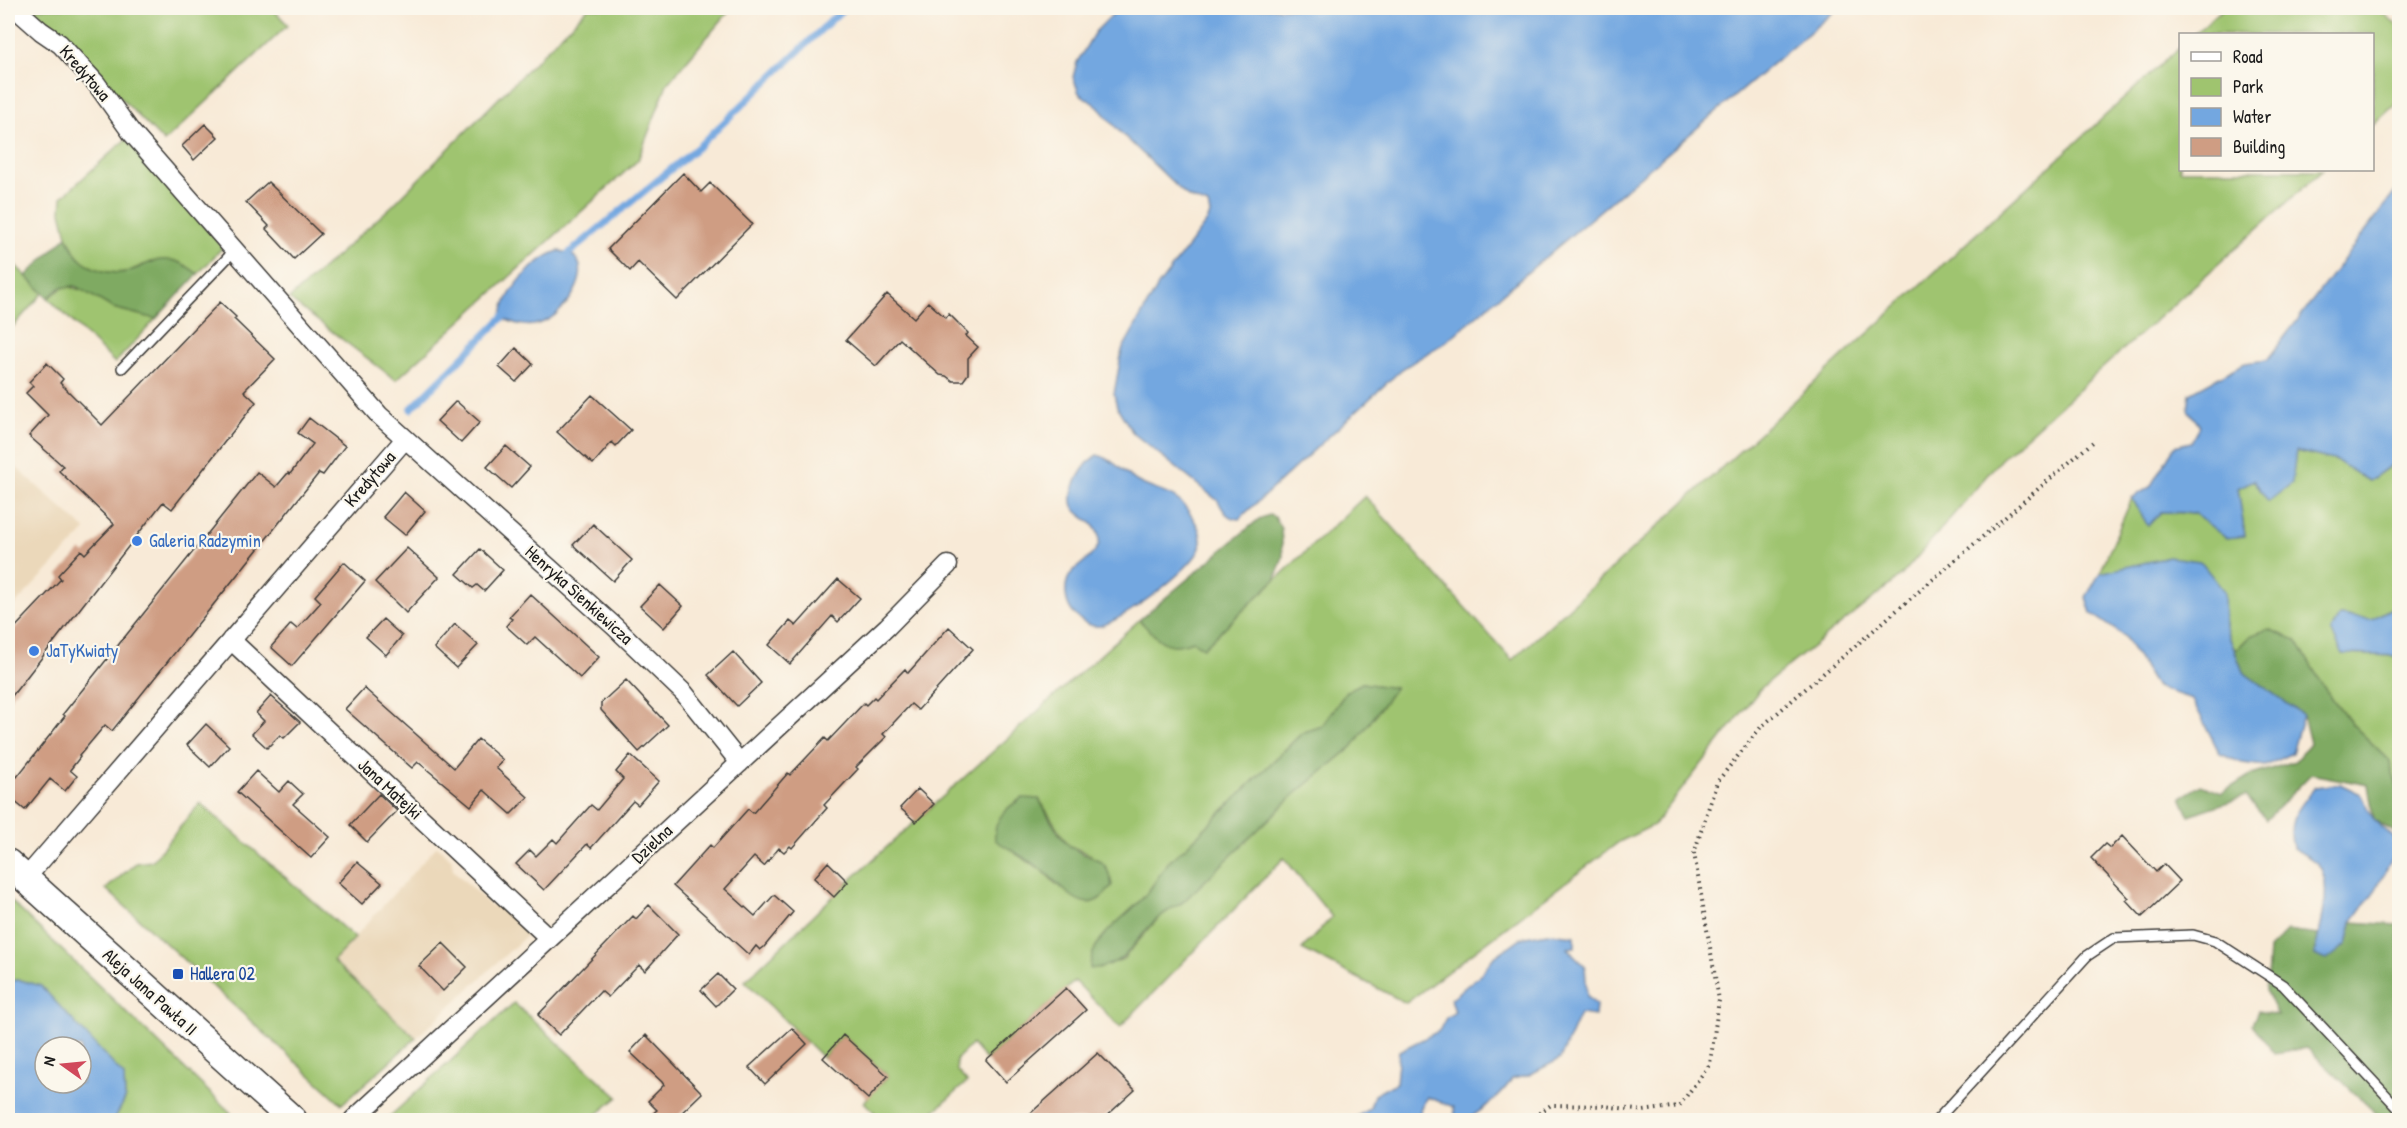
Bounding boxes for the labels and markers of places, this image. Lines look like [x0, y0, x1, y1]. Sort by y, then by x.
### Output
place label: Galeria Radzymin [149, 528, 261, 553]
marker: Galeria Radzymin [130, 534, 144, 548]
place label: JaTyKwiaty [46, 638, 119, 663]
marker: JaTyKwiaty [27, 644, 41, 658]
place label: Hallera 02 [190, 961, 256, 986]
marker: Hallera 02 [171, 967, 185, 981]

